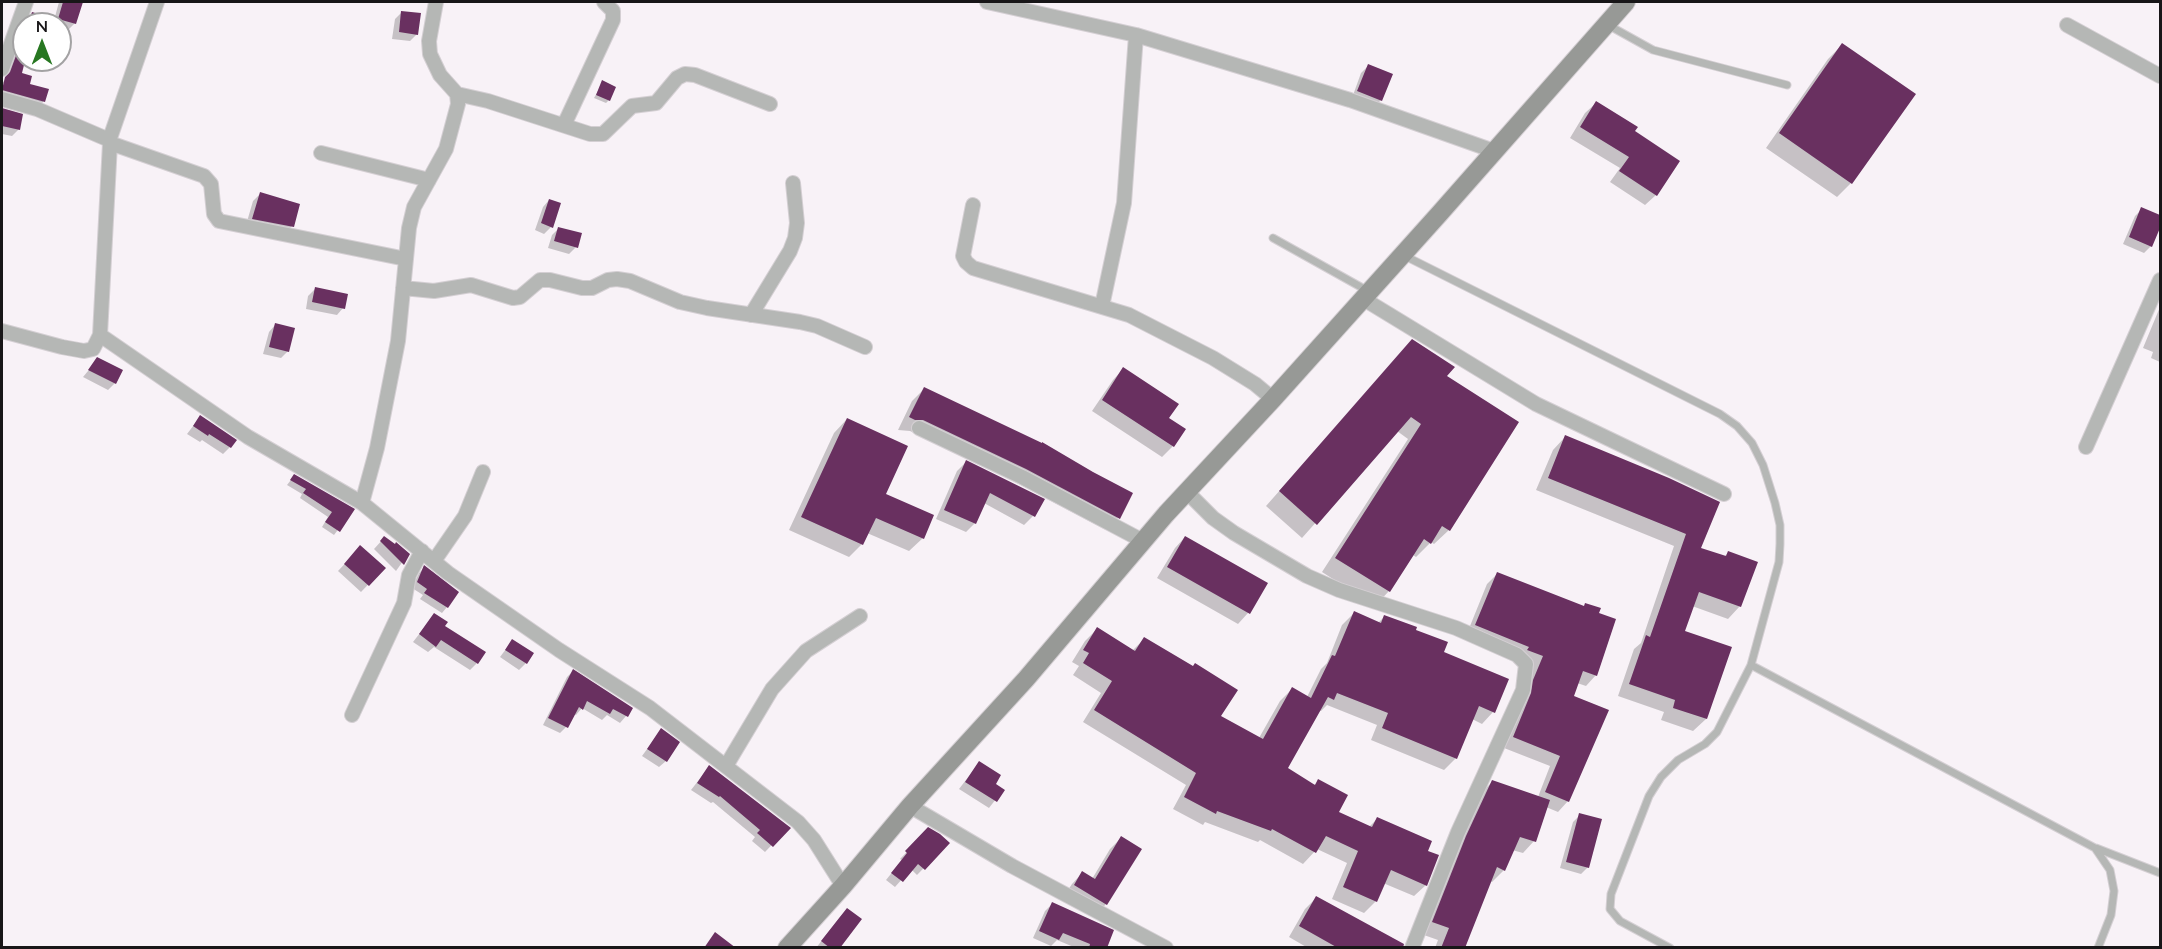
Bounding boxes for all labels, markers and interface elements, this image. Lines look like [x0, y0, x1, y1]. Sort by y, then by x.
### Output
north arrow [12, 12, 72, 72]
text: N [36, 16, 48, 35]

